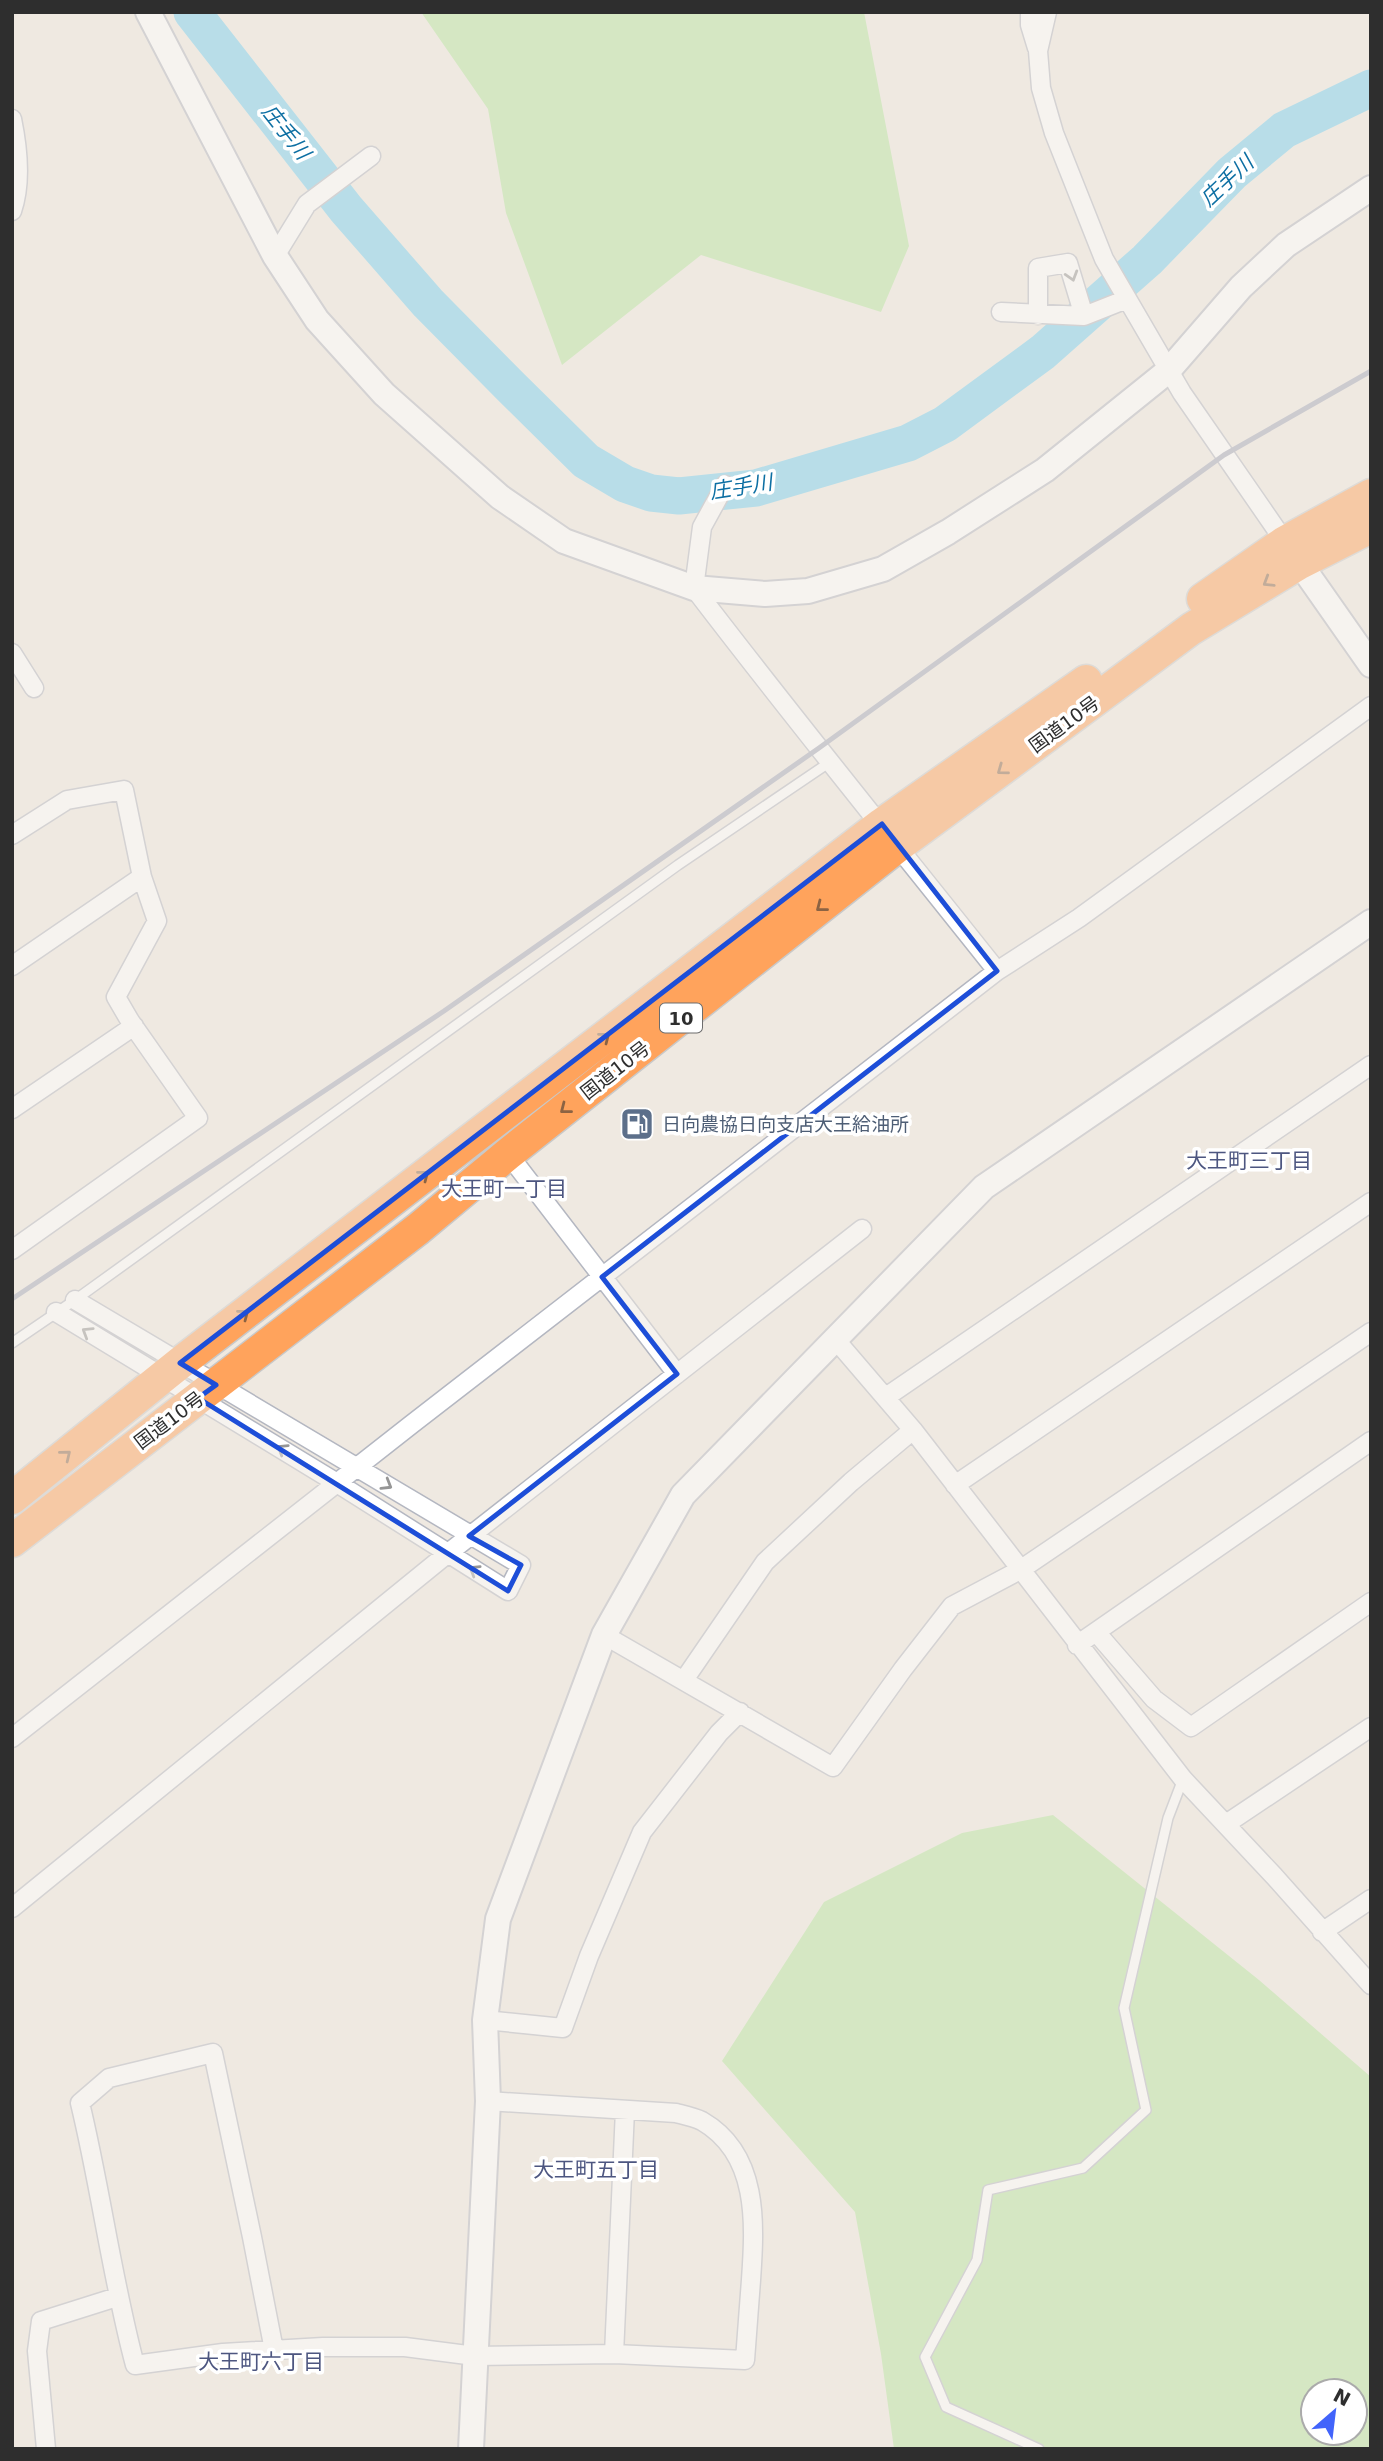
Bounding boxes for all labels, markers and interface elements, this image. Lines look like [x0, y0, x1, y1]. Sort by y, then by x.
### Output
water label: 庄手川 [257, 100, 316, 166]
water label: 庄手川 [1196, 149, 1260, 211]
one-way arrow [1063, 269, 1078, 281]
water label: 庄手川 [708, 470, 776, 504]
one-way arrow [1262, 574, 1275, 587]
street label: 国道10号 [1025, 691, 1103, 757]
one-way arrow [997, 761, 1010, 774]
one-way arrow [816, 899, 828, 912]
road number: 10 [660, 1003, 702, 1032]
one-way arrow [597, 1032, 610, 1045]
street label: 国道10号 [576, 1036, 654, 1104]
one-way arrow [560, 1100, 573, 1113]
fuel station icon: 日向農協日向支店大王給油所 [618, 1105, 656, 1143]
place label: 日向農協日向支店大王給油所 [662, 1113, 909, 1135]
district label: 大王町三丁目 [1186, 1149, 1312, 1173]
one-way arrow [417, 1171, 429, 1184]
district label: 大王町一丁目 [441, 1177, 567, 1201]
one-way arrow [236, 1309, 249, 1322]
one-way arrow [82, 1327, 95, 1340]
street label: 国道10号 [130, 1387, 208, 1453]
one-way arrow [276, 1444, 289, 1457]
one-way arrow [57, 1451, 70, 1463]
one-way arrow [379, 1477, 392, 1490]
one-way arrow [469, 1566, 482, 1579]
district label: 大王町五丁目 [533, 2158, 659, 2182]
district label: 大王町六丁目 [198, 2350, 324, 2374]
north arrow [1299, 2377, 1369, 2447]
text: N [1330, 2384, 1354, 2410]

